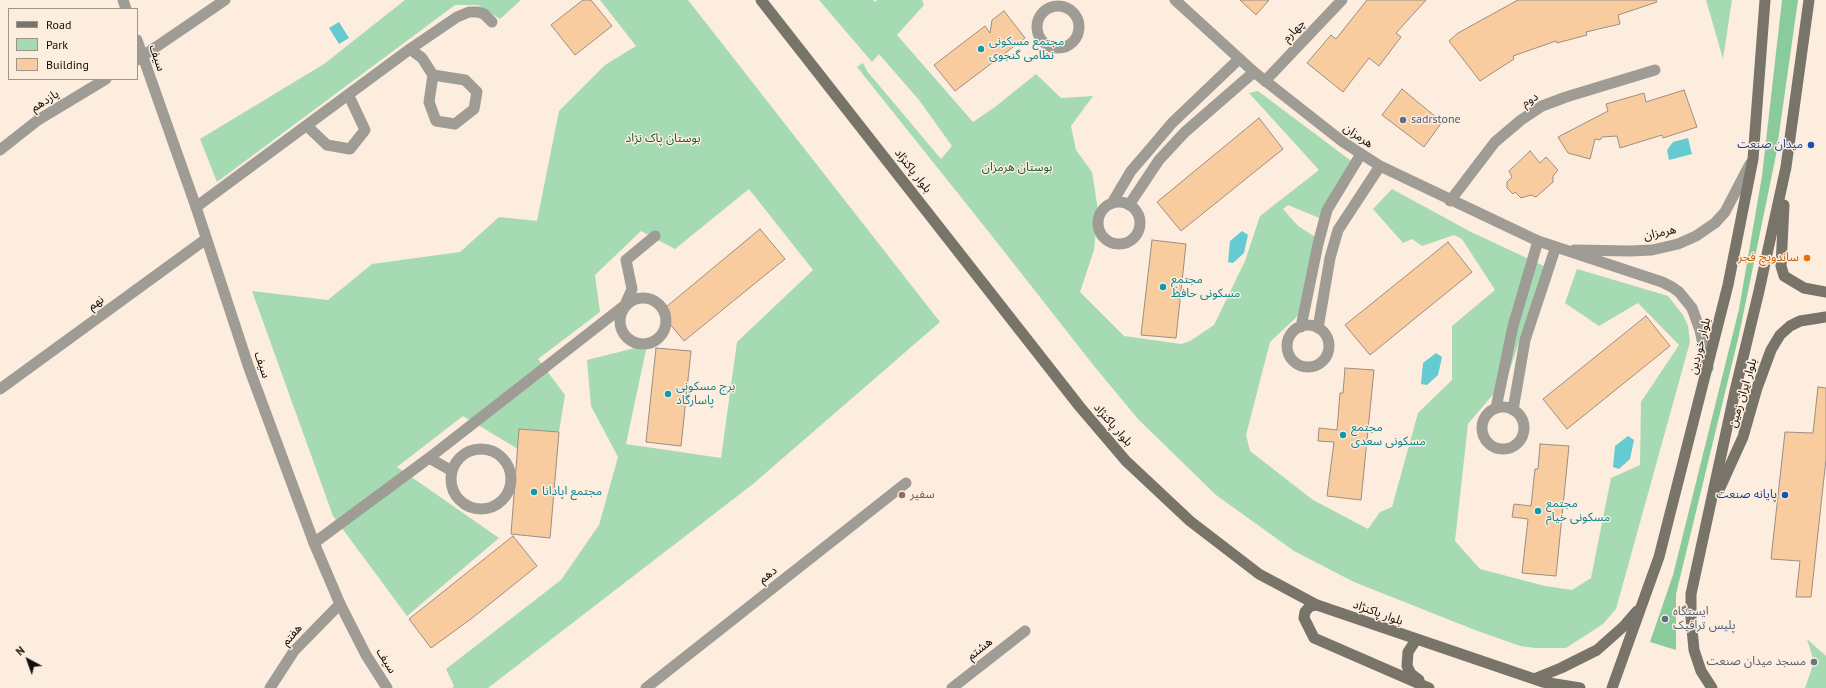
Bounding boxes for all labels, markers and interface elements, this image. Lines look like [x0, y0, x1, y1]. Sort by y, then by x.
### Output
legend [8, 8, 138, 80]
text: Road [46, 17, 71, 32]
street label: چهارم [1280, 17, 1308, 45]
place label: مجتمع مسکونی نظامی گنجوی [989, 35, 1064, 63]
text: Park [46, 37, 68, 52]
street label: سیف [146, 43, 168, 73]
marker: مجتمع مسکونی نظامی گنجوی [976, 44, 986, 54]
text: Building [46, 57, 89, 72]
street label: یازدهم [28, 87, 62, 115]
street label: دوم [1519, 90, 1541, 110]
place label: sadrstone [1411, 113, 1461, 127]
marker: sadrstone [1398, 115, 1408, 125]
street label: هرمزان [1340, 121, 1376, 151]
park label: بوستان پاک نژاد [626, 132, 700, 146]
place label: میدان صنعت [1737, 138, 1803, 152]
marker: میدان صنعت [1806, 140, 1816, 150]
street label: بلوار پاکنژاد [891, 146, 935, 196]
park label: بوستان هرمزان [982, 161, 1052, 175]
street label: هرمزان [1642, 223, 1678, 243]
place label: ساندویچ فجر [1738, 251, 1799, 265]
marker: ساندویچ فجر [1802, 253, 1812, 263]
place label: مجتمع مسکونی حافظ [1171, 273, 1240, 301]
marker: مجتمع مسکونی حافظ [1158, 282, 1168, 292]
street label: نهم [85, 292, 107, 314]
street label: بلوار خوردین [1686, 316, 1714, 376]
street label: سیف [251, 350, 273, 380]
street label: بلوار ایران زمین [1726, 357, 1760, 429]
place label: برج مسکونی پاسارگاد [676, 380, 735, 408]
marker: برج مسکونی پاسارگاد [663, 389, 673, 399]
street label: بلوار پاکنژاد [1090, 401, 1136, 449]
place label: مجتمع مسکونی سعدی [1351, 421, 1426, 449]
marker: مجتمع مسکونی سعدی [1338, 430, 1348, 440]
place label: مجتمع اپادانا [542, 485, 602, 499]
marker: مجتمع اپادانا [529, 487, 539, 497]
place label: سفیر [910, 488, 935, 502]
place label: پایانه صنعت [1716, 488, 1777, 502]
marker: سفیر [897, 490, 907, 500]
marker: پایانه صنعت [1780, 490, 1790, 500]
place label: مجتمع مسکونی خیام [1546, 497, 1610, 525]
marker: مجتمع مسکونی خیام [1533, 506, 1543, 516]
street label: دهم [756, 563, 780, 587]
street label: بلوار پاکنژاد [1351, 597, 1405, 629]
place label: ایستگاه پلیس ترافیک [1673, 605, 1736, 633]
marker: ایستگاه پلیس ترافیک [1660, 614, 1670, 624]
street label: هفتم [279, 621, 305, 649]
street label: هشتم [964, 635, 996, 663]
north arrow [8, 640, 48, 680]
text: N [13, 643, 27, 659]
street label: سیف [373, 646, 399, 676]
place label: مسجد میدان صنعت [1707, 655, 1806, 669]
marker: مسجد میدان صنعت [1809, 657, 1819, 667]

